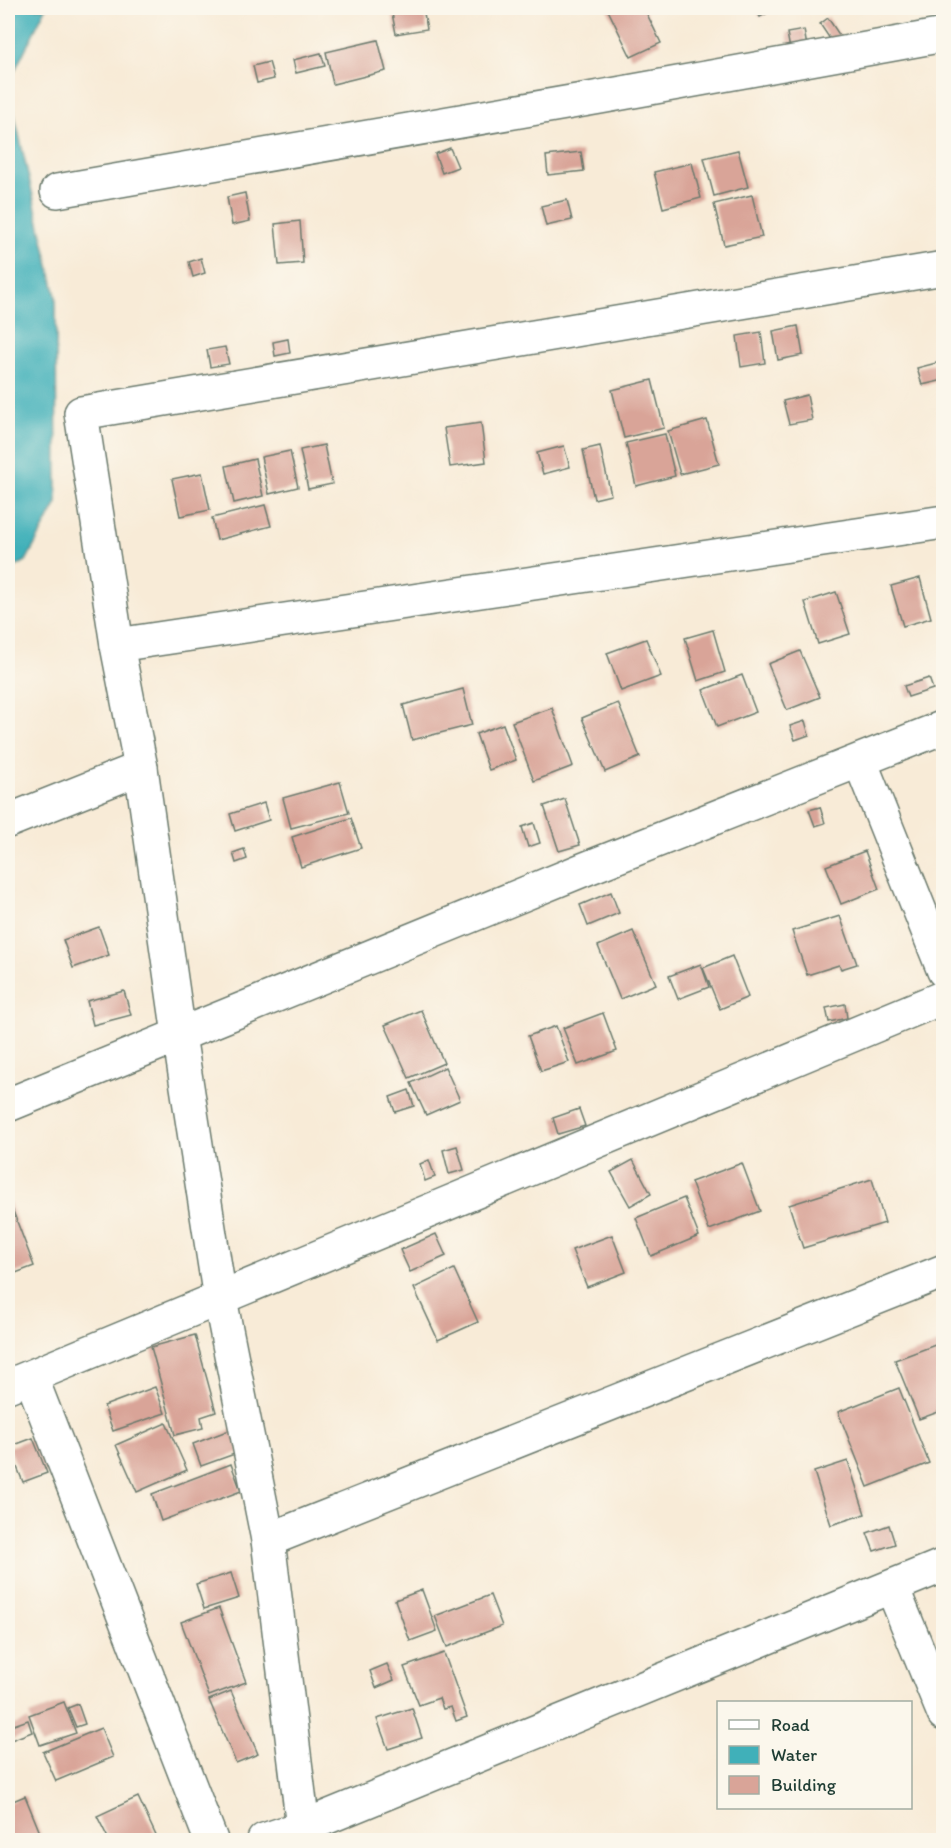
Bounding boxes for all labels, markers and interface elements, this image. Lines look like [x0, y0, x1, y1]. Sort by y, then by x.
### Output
legend [717, 1701, 912, 1809]
text: Road [771, 1714, 810, 1736]
text: Water [771, 1744, 817, 1766]
text: Building [771, 1774, 837, 1796]

